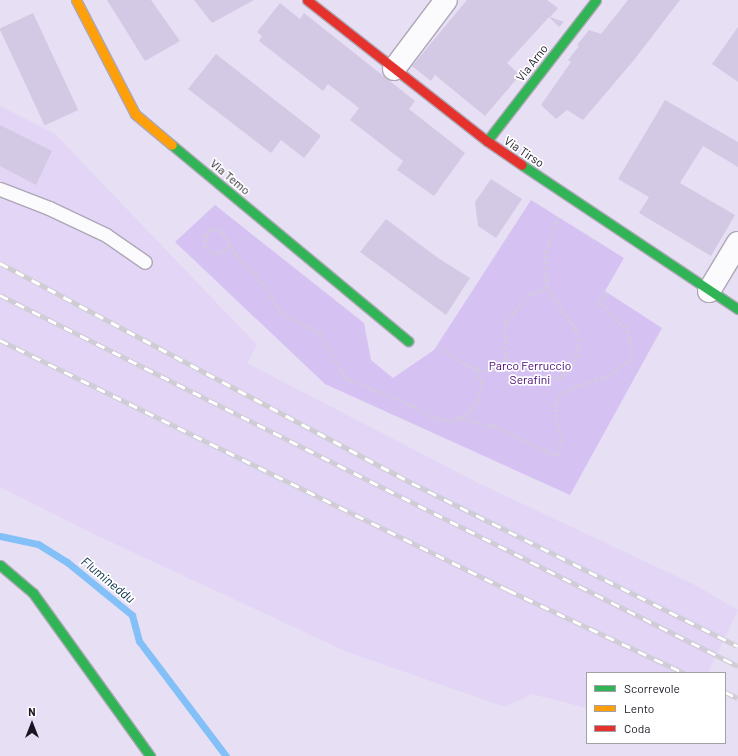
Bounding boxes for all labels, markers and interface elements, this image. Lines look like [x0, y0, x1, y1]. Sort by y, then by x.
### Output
street label: Via Arno [513, 42, 551, 84]
street label: Via Tirso [501, 133, 547, 171]
street label: Via Temo [207, 156, 253, 198]
park label: Parco Ferruccio Serafini [489, 359, 571, 387]
water label: Flumineddu [78, 554, 138, 606]
legend [586, 672, 726, 744]
text: Scorrevole [624, 681, 680, 695]
text: Lento [624, 701, 654, 715]
north arrow [12, 704, 52, 744]
text: N [28, 705, 36, 718]
text: Coda [624, 721, 651, 735]

